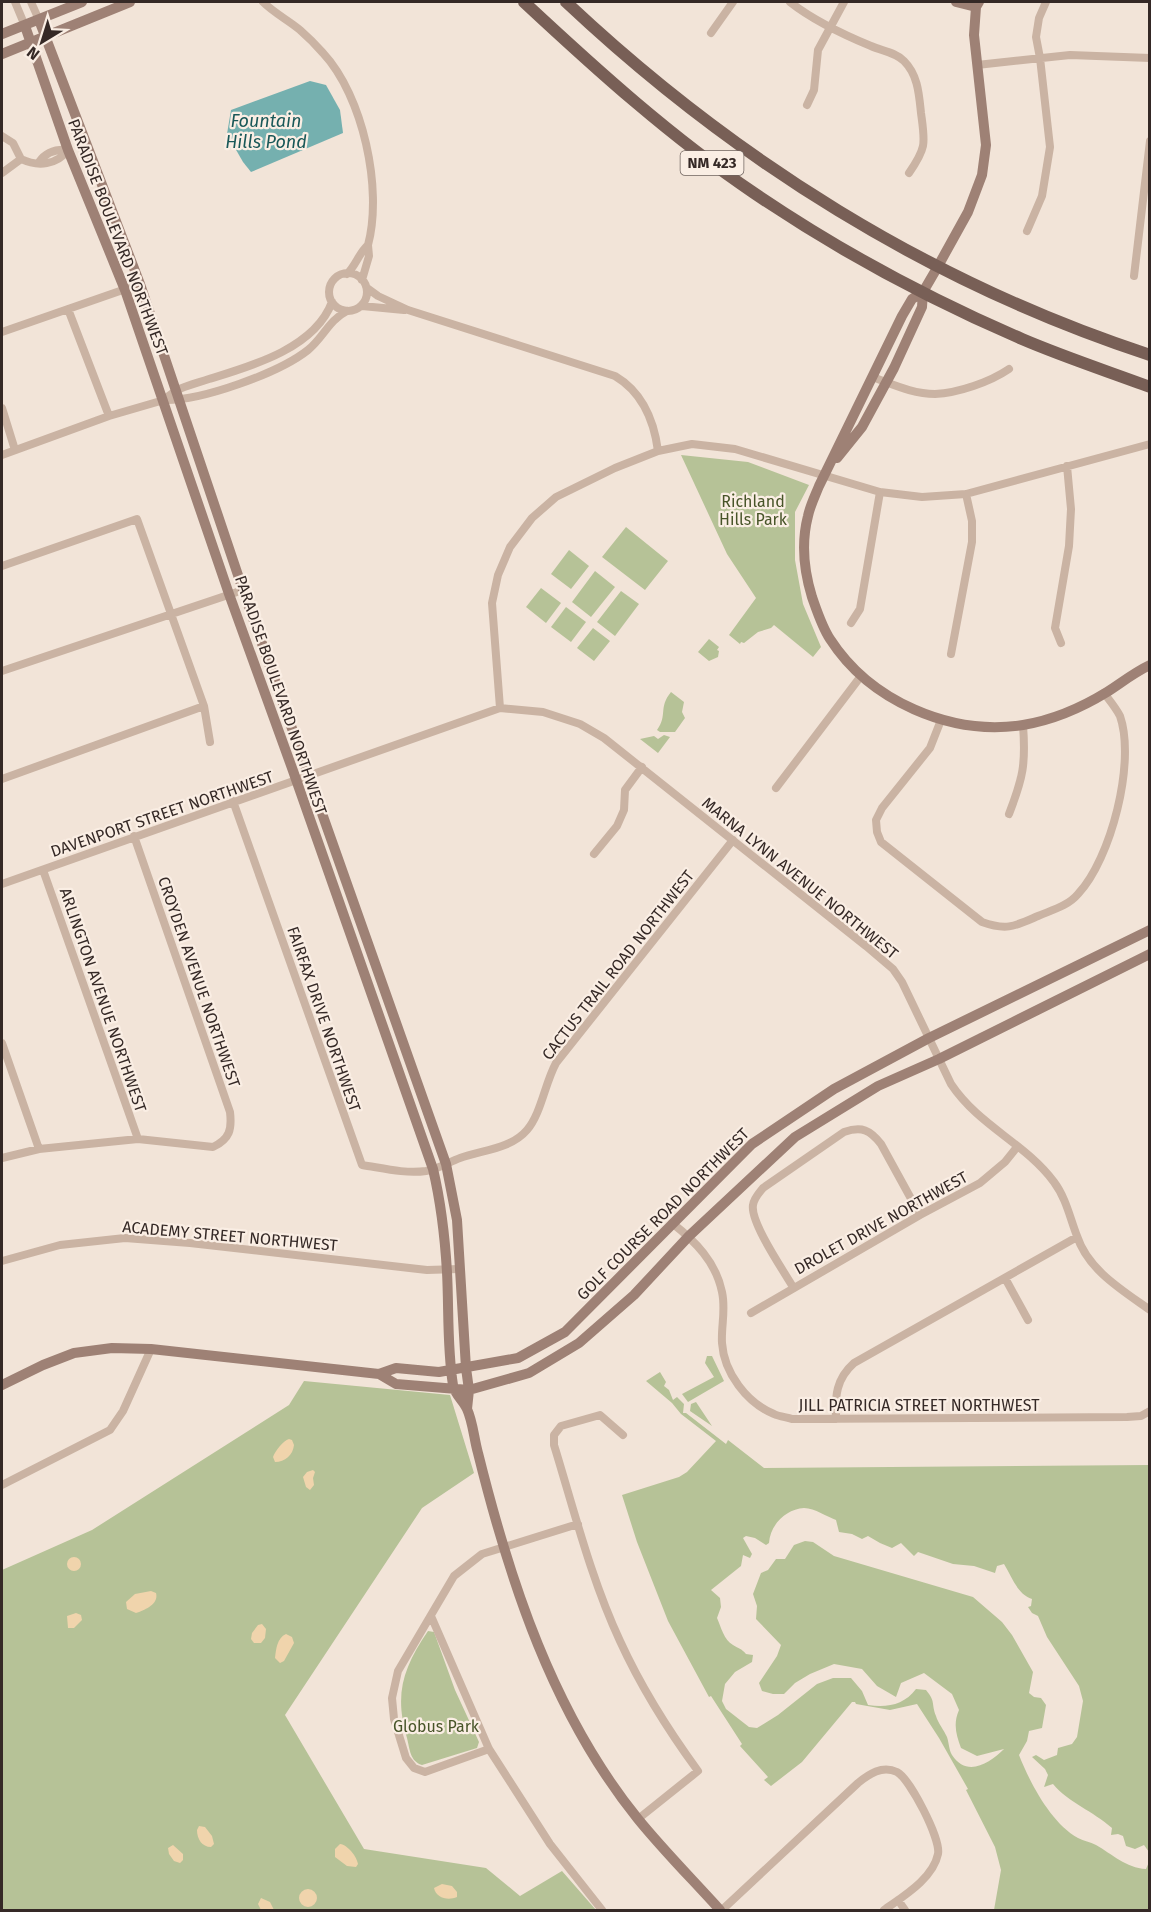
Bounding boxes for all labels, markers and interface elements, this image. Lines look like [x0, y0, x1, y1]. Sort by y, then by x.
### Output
north arrow [12, 12, 72, 72]
text: N [23, 43, 43, 64]
water label: Fountain Hills Pond [225, 110, 307, 153]
street label: PARADISE BOULEVARD NORTHWEST [64, 116, 172, 359]
road number: NM 423 [680, 151, 744, 175]
park label: Richland Hills Park [719, 492, 788, 529]
street label: PARADISE BOULEVARD NORTHWEST [231, 573, 331, 818]
street label: DAVENPORT STREET NORTHWEST [48, 767, 277, 861]
street label: MARNA LYNN AVENUE NORTHWEST [698, 793, 902, 963]
street label: CACTUS TRAIL ROAD NORTHWEST [538, 866, 698, 1064]
street label: CROYDEN AVENUE NORTHWEST [154, 874, 244, 1090]
street label: ARLINGTON AVENUE NORTHWEST [56, 885, 151, 1115]
street label: FAIRFAX DRIVE NORTHWEST [283, 924, 365, 1115]
street label: GOLF COURSE ROAD NORTHWEST [573, 1123, 754, 1304]
street label: DROLET DRIVE NORTHWEST [791, 1167, 972, 1279]
street label: ACADEMY STREET NORTHWEST [122, 1217, 339, 1255]
street label: JILL PATRICIA STREET NORTHWEST [799, 1396, 1040, 1415]
park label: Globus Park [393, 1717, 480, 1736]

